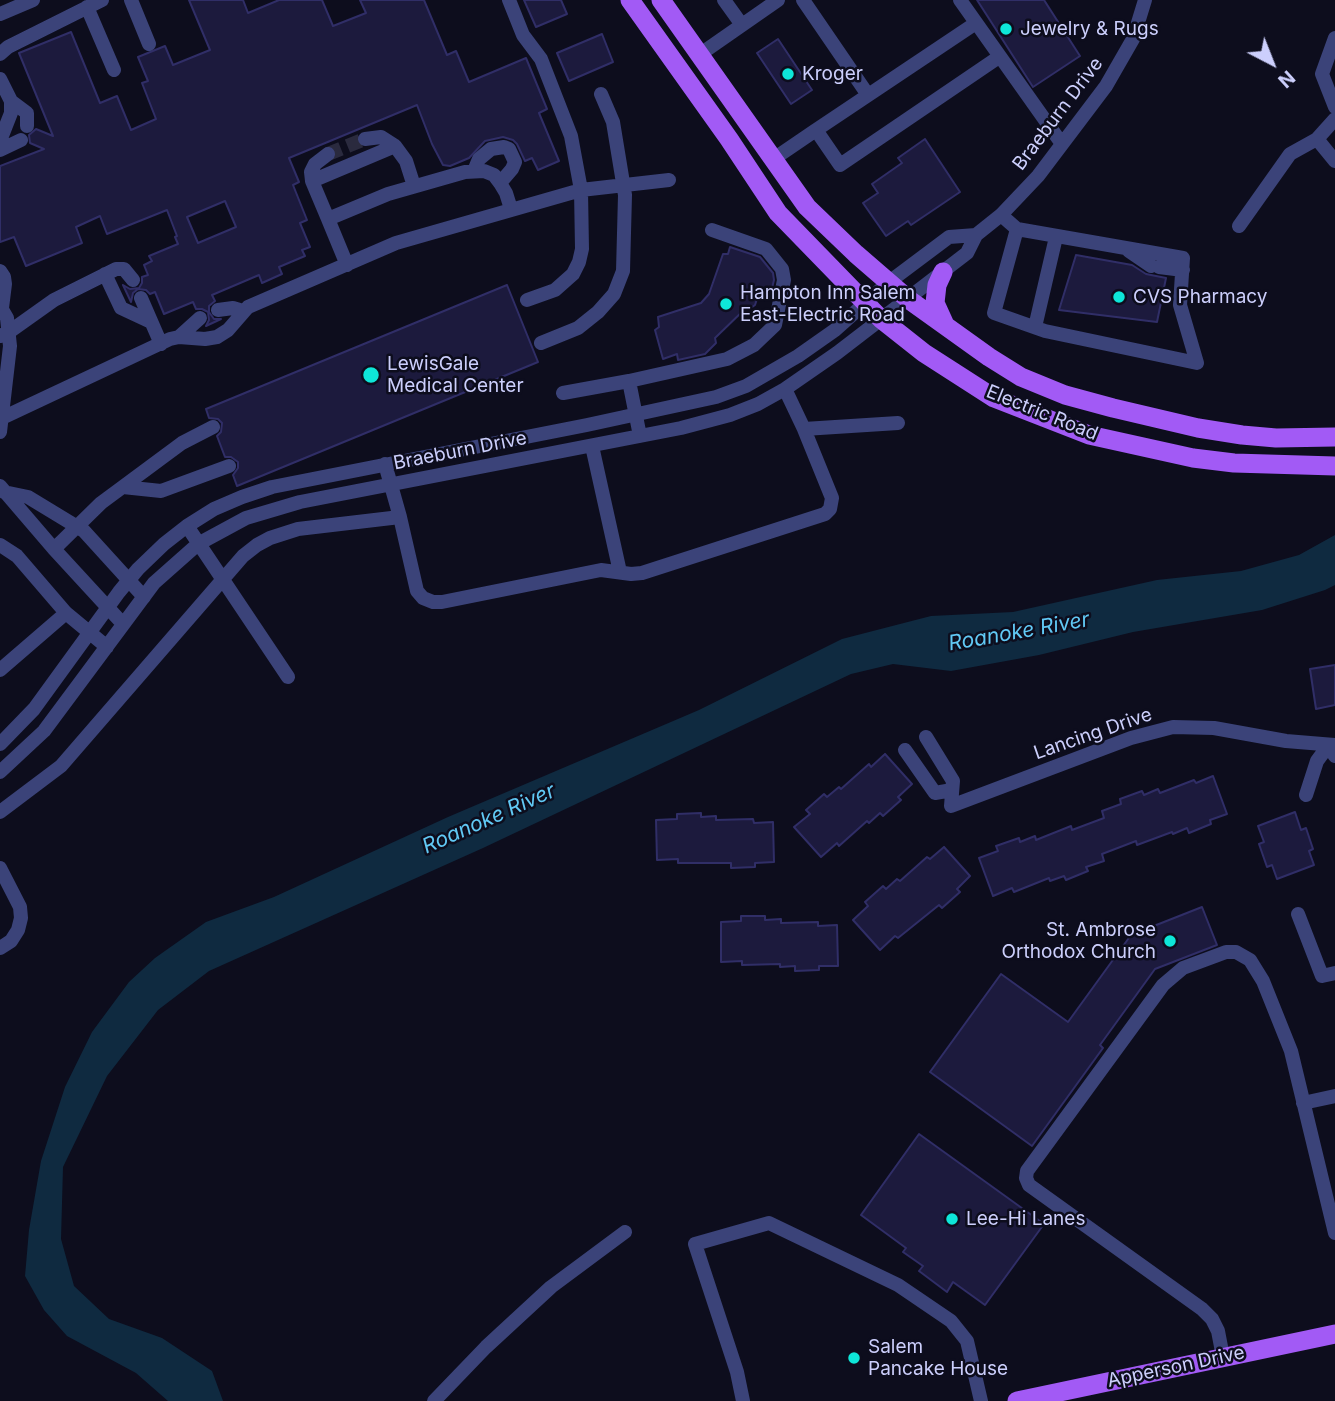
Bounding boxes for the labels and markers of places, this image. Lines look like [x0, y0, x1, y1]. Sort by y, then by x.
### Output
place label: Jewelry & Rugs [1020, 18, 1159, 40]
marker: Jewelry & Rugs [998, 21, 1014, 37]
place label: Kroger [802, 63, 863, 85]
marker: Kroger [780, 66, 796, 82]
place label: Hampton Inn Salem East-Electric Road [740, 282, 915, 326]
place label: CVS Pharmacy [1133, 286, 1267, 308]
marker: CVS Pharmacy [1111, 289, 1127, 305]
marker: Hampton Inn Salem East-Electric Road [718, 296, 734, 312]
place label: LewisGale Medical Center [387, 353, 524, 397]
marker: LewisGale Medical Center [361, 365, 381, 385]
place label: St. Ambrose Orthodox Church [1002, 919, 1156, 963]
marker: St. Ambrose Orthodox Church [1162, 933, 1178, 949]
place label: Lee-Hi Lanes [966, 1208, 1085, 1230]
marker: Lee-Hi Lanes [944, 1211, 960, 1227]
place label: Salem Pancake House [868, 1336, 1008, 1380]
marker: Salem Pancake House [846, 1350, 862, 1366]

